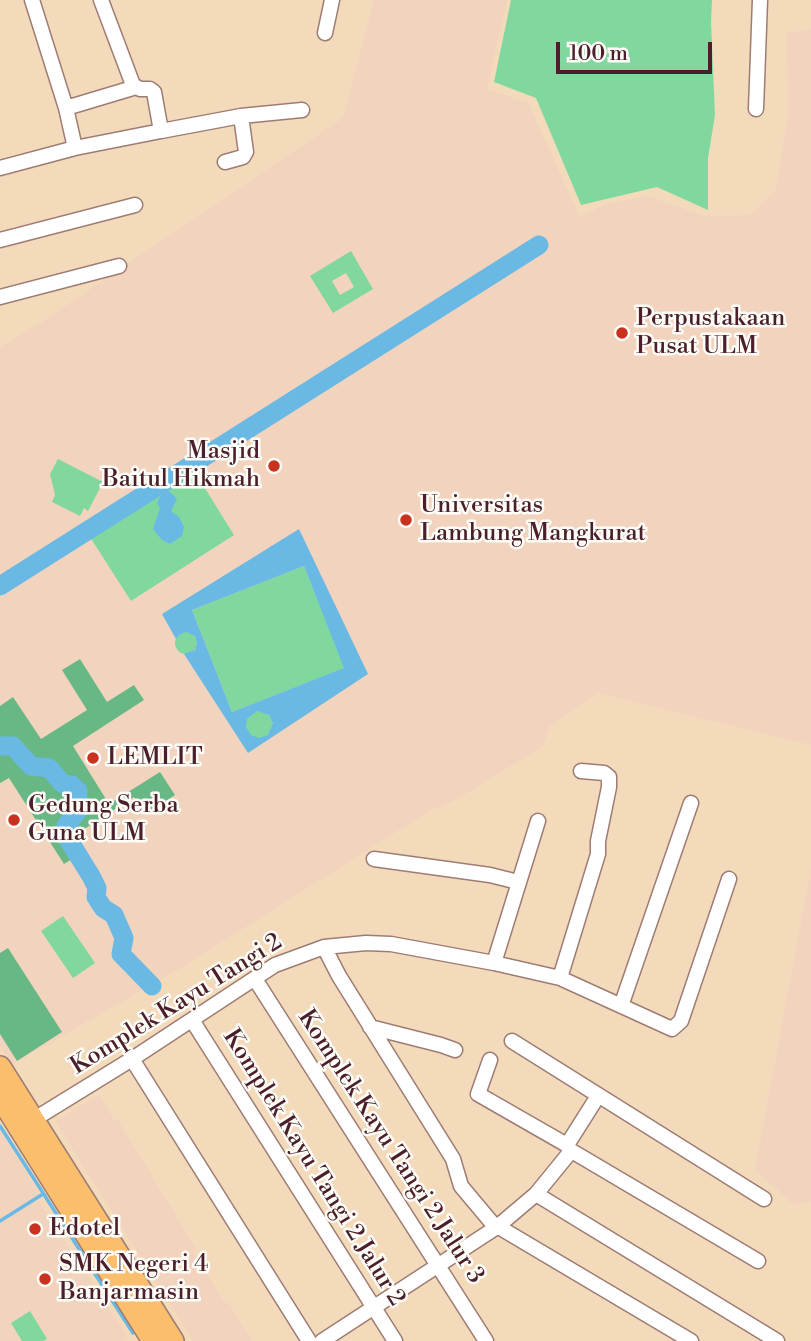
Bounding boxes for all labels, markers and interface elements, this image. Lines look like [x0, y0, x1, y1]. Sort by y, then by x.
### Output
scale bar [559, 28, 715, 72]
text: 100 m [569, 41, 628, 67]
place label: Perpustakaan Pusat ULM [636, 305, 785, 361]
marker: Perpustakaan Pusat ULM [614, 325, 630, 341]
place label: Masjid Baitul Hikmah [102, 438, 260, 494]
marker: Masjid Baitul Hikmah [266, 458, 282, 474]
place label: Universitas Lambung Mangkurat [420, 492, 646, 548]
marker: Universitas Lambung Mangkurat [398, 512, 414, 528]
place label: LEMLIT [107, 744, 203, 772]
marker: LEMLIT [85, 750, 101, 766]
place label: Gedung Serba Guna ULM [28, 792, 179, 848]
marker: Gedung Serba Guna ULM [6, 812, 22, 828]
street label: Komplek Kayu Tangi 2 [66, 928, 288, 1082]
street label: Komplek Kayu Tangi 2 Jalur 3 [291, 1005, 489, 1289]
street label: Komplek Kayu Tangi 2 Jalur 2 [216, 1024, 410, 1312]
place label: Edotel [49, 1215, 120, 1243]
marker: Edotel [27, 1221, 43, 1237]
place label: SMK Negeri 4 Banjarmasin [59, 1251, 208, 1307]
marker: SMK Negeri 4 Banjarmasin [37, 1271, 53, 1287]

